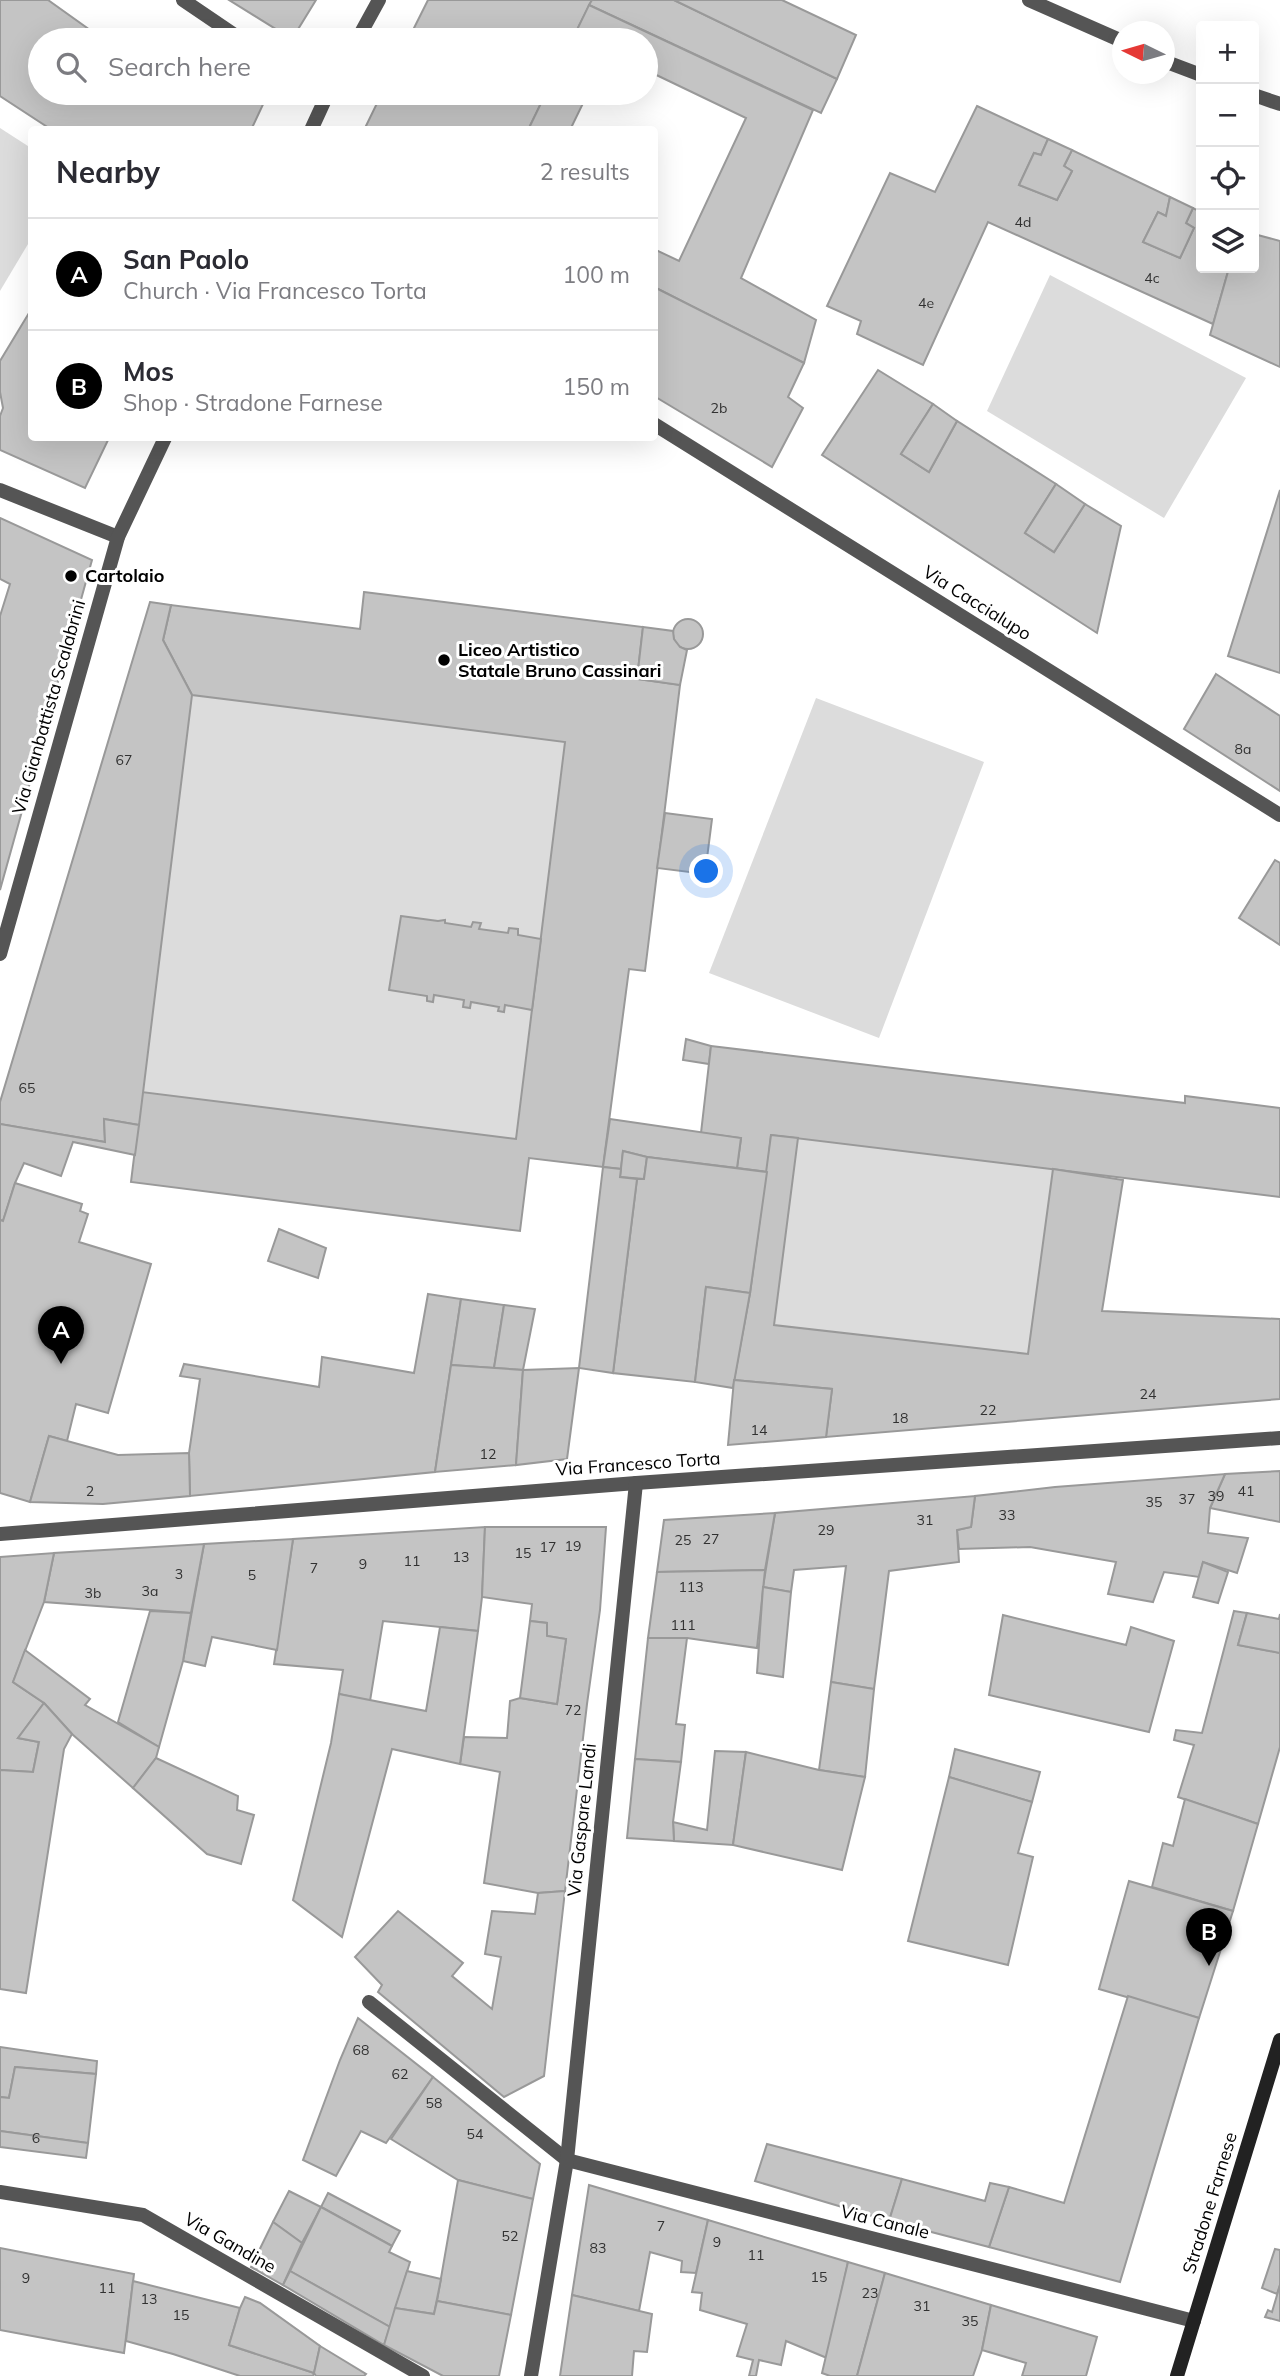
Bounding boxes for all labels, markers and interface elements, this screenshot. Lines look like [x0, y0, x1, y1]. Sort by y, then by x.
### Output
north arrow [1112, 21, 1175, 84]
map controls [1196, 21, 1259, 273]
button: + [1196, 21, 1259, 84]
search box [28, 28, 658, 105]
icon: search [52, 48, 90, 86]
text: Search here [108, 50, 251, 83]
button: − [1196, 84, 1259, 147]
button: locate [1196, 147, 1259, 210]
text: Nearby [56, 153, 160, 191]
text: 2 results [540, 157, 630, 186]
button: layers [1196, 210, 1259, 273]
house number: 4d [1015, 213, 1031, 231]
text: San Paolo [123, 243, 249, 276]
text: A [70, 260, 88, 289]
text: 100 m [562, 260, 630, 289]
house number: 4c [1144, 269, 1160, 287]
text: Church · Via Francesco Torta [123, 276, 427, 305]
house number: 4e [918, 294, 934, 312]
text: Mos [123, 355, 174, 388]
text: B [71, 372, 87, 401]
text: 150 m [562, 372, 630, 401]
text: Shop · Stradone Farnese [123, 388, 383, 417]
house number: 2b [711, 399, 727, 417]
street label: Via Caccialupo [919, 560, 1036, 645]
place label: Cartolaio [85, 564, 164, 587]
marker: Cartolaio [63, 568, 79, 584]
street label: Via Gianbattista Scalabrini [7, 597, 90, 817]
place label: Liceo Artistico Statale Bruno Cassinari [458, 638, 661, 682]
marker: Liceo Artistico Statale Bruno Cassinari [436, 652, 452, 668]
house number: 8a [1235, 740, 1251, 758]
house number: 67 [116, 751, 132, 769]
your location [689, 854, 723, 888]
house number: 65 [19, 1079, 35, 1097]
pin: A [38, 1306, 84, 1364]
house number: 24 [1140, 1385, 1157, 1403]
house number: 22 [980, 1401, 996, 1419]
house number: 18 [892, 1409, 908, 1427]
house number: 14 [751, 1421, 768, 1439]
house number: 12 [480, 1445, 496, 1463]
street label: Via Francesco Torta [555, 1446, 721, 1481]
house number: 2 [86, 1482, 94, 1500]
house number: 41 [1238, 1482, 1254, 1500]
house number: 39 [1208, 1487, 1224, 1505]
house number: 37 [1179, 1490, 1195, 1508]
house number: 35 [1146, 1493, 1162, 1511]
house number: 33 [999, 1506, 1015, 1524]
house number: 31 [917, 1511, 933, 1529]
house number: 29 [818, 1521, 834, 1539]
house number: 27 [703, 1530, 719, 1548]
house number: 25 [675, 1531, 691, 1549]
house number: 19 [565, 1537, 581, 1555]
house number: 17 [540, 1538, 556, 1556]
house number: 15 [515, 1544, 531, 1562]
house number: 13 [453, 1548, 469, 1566]
house number: 11 [404, 1552, 420, 1570]
house number: 9 [359, 1555, 367, 1573]
house number: 7 [310, 1559, 318, 1577]
house number: 3 [175, 1565, 183, 1583]
house number: 5 [248, 1566, 256, 1584]
house number: 113 [678, 1578, 704, 1596]
house number: 3a [142, 1582, 158, 1600]
house number: 3b [85, 1584, 101, 1602]
house number: 111 [670, 1616, 696, 1634]
house number: 72 [565, 1701, 581, 1719]
street label: Via Gaspare Landi [562, 1742, 601, 1898]
pin: B [1186, 1908, 1232, 1966]
house number: 68 [353, 2041, 369, 2059]
house number: 62 [392, 2065, 408, 2083]
house number: 58 [426, 2094, 442, 2112]
house number: 54 [467, 2125, 484, 2143]
house number: 6 [32, 2129, 40, 2147]
street label: Stradone Farnese [1177, 2129, 1242, 2277]
street label: Via Canale [838, 2199, 932, 2244]
street label: Via Gandine [180, 2207, 280, 2278]
house number: 7 [657, 2217, 665, 2235]
house number: 52 [502, 2227, 518, 2245]
house number: 9 [713, 2233, 721, 2251]
house number: 83 [590, 2239, 606, 2257]
house number: 11 [748, 2246, 764, 2264]
house number: 15 [811, 2268, 827, 2286]
house number: 9 [22, 2269, 30, 2287]
house number: 11 [99, 2279, 115, 2297]
house number: 23 [862, 2284, 878, 2302]
house number: 13 [141, 2290, 157, 2308]
house number: 31 [914, 2297, 930, 2315]
house number: 15 [173, 2306, 189, 2324]
house number: 35 [962, 2312, 978, 2330]

